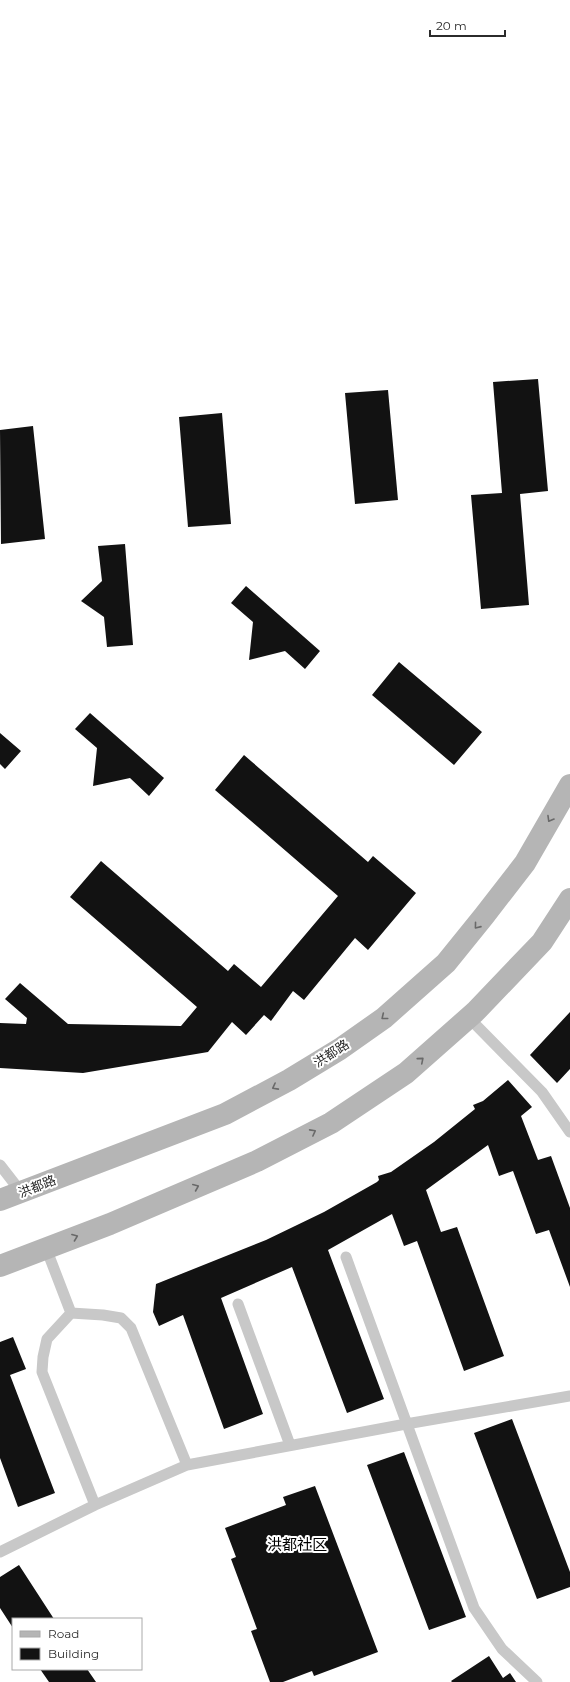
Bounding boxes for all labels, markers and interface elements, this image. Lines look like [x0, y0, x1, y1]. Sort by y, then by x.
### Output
scale bar [430, 12, 505, 38]
text: 20 m [436, 18, 467, 33]
one-way arrow [548, 815, 555, 822]
one-way arrow [474, 921, 481, 928]
one-way arrow [382, 1012, 389, 1019]
street label: 洪都路 [310, 1036, 352, 1070]
one-way arrow [416, 1057, 424, 1064]
one-way arrow [272, 1082, 280, 1090]
one-way arrow [309, 1129, 316, 1137]
street label: 洪都路 [16, 1172, 58, 1200]
one-way arrow [192, 1184, 199, 1192]
one-way arrow [72, 1233, 79, 1241]
district label: 洪都社区 [267, 1535, 327, 1554]
legend [12, 1618, 142, 1670]
text: Road [48, 1626, 79, 1641]
text: Building [48, 1646, 99, 1661]

